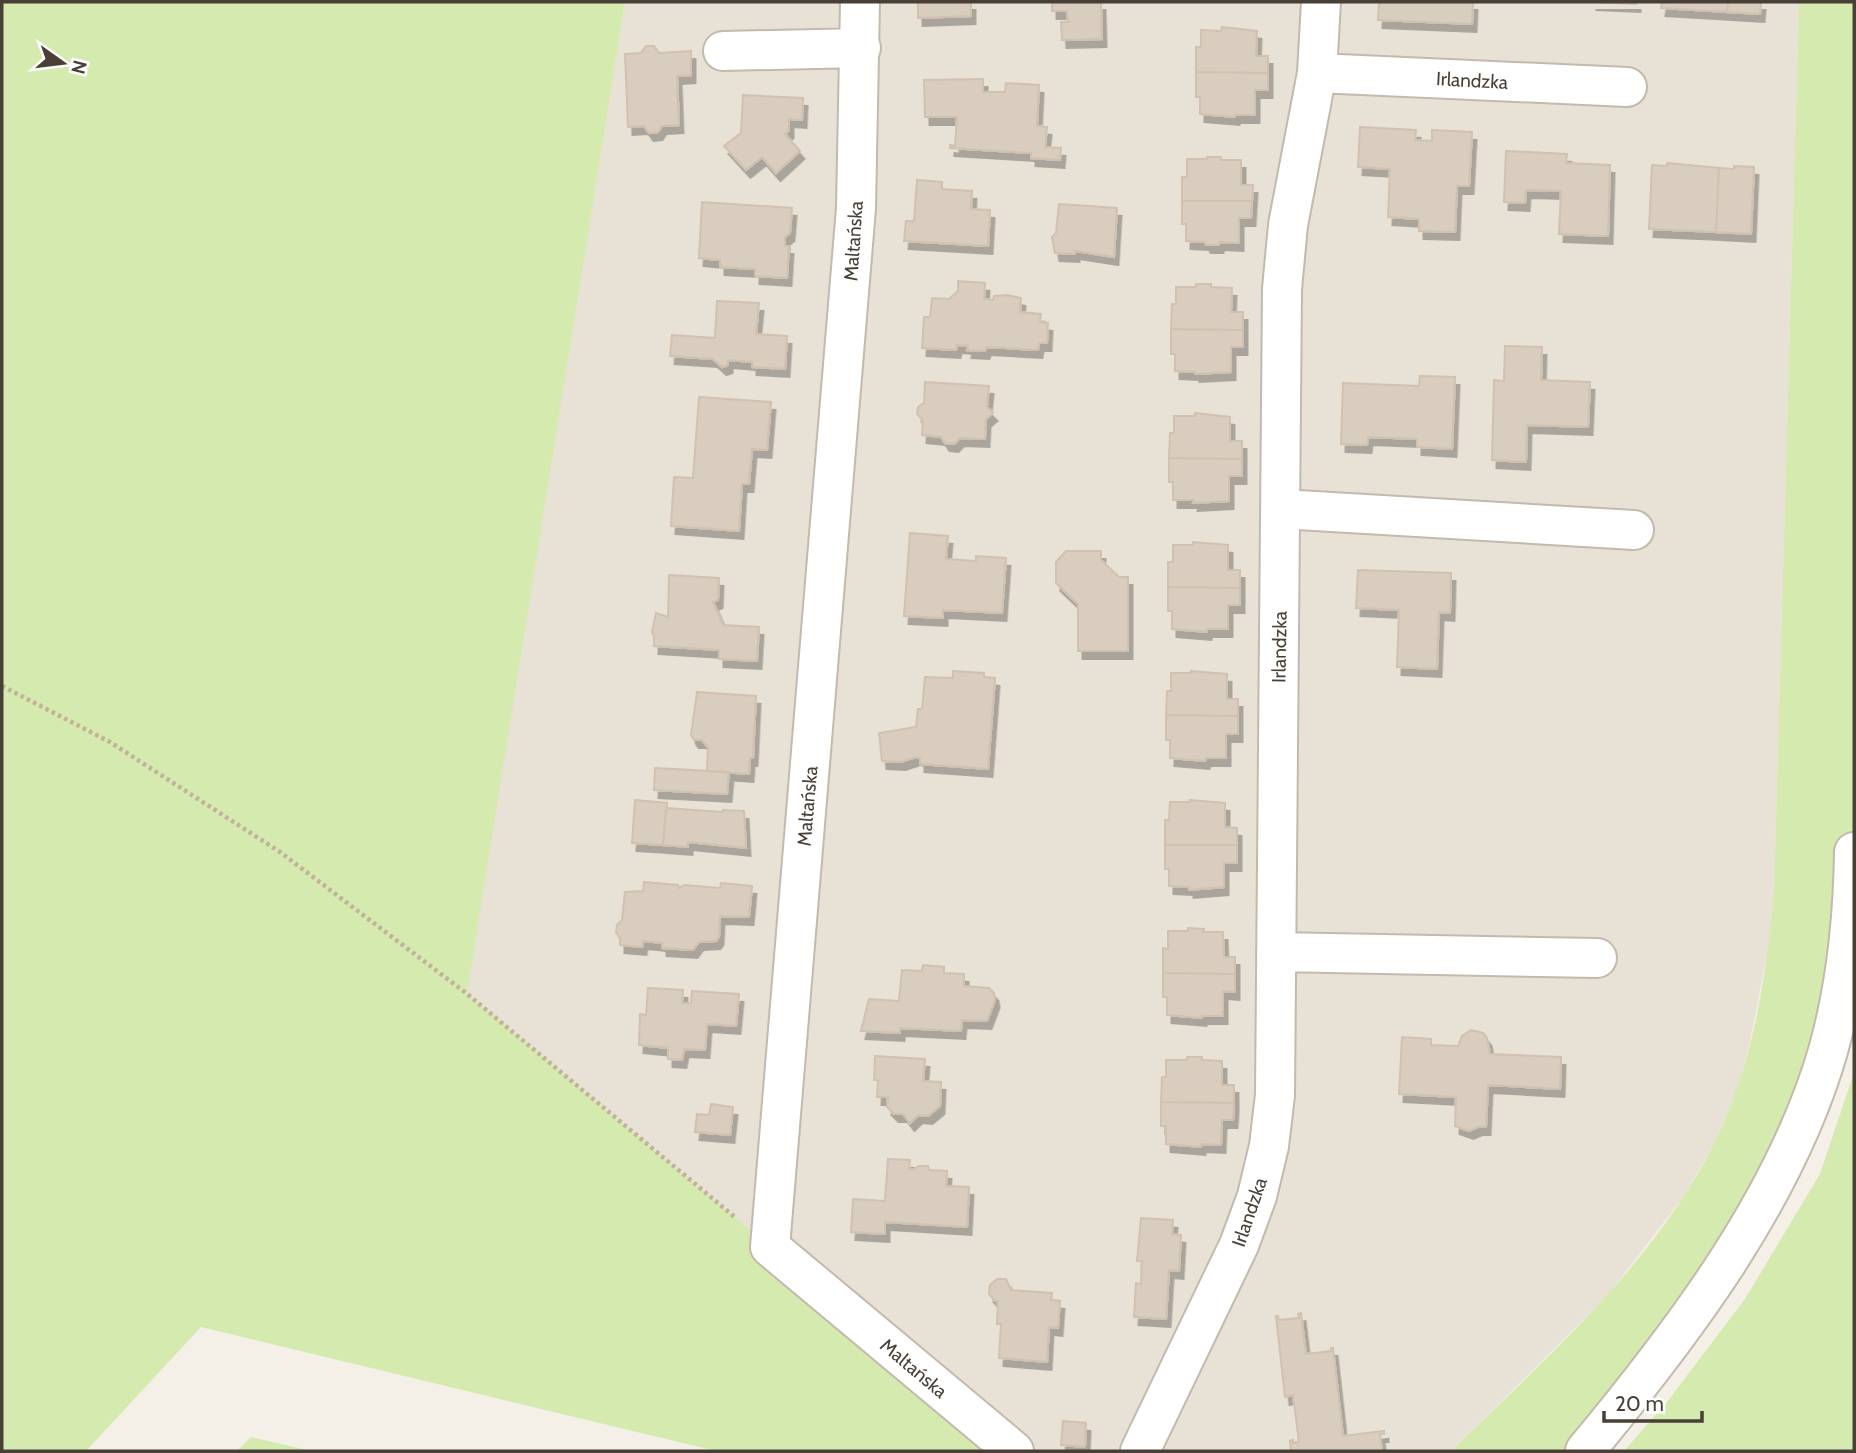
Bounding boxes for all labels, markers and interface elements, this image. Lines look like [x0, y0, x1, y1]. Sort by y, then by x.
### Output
north arrow [28, 28, 98, 98]
text: N [66, 58, 92, 76]
street label: Irlandzka [1435, 67, 1508, 94]
street label: Maltańska [839, 200, 868, 282]
street label: Irlandzka [1267, 611, 1292, 683]
street label: Maltańska [793, 765, 822, 847]
street label: Irlandzka [1227, 1174, 1272, 1250]
street label: Maltańska [876, 1334, 952, 1403]
scale bar [1604, 1380, 1702, 1424]
text: 20 m [1615, 1391, 1664, 1416]

